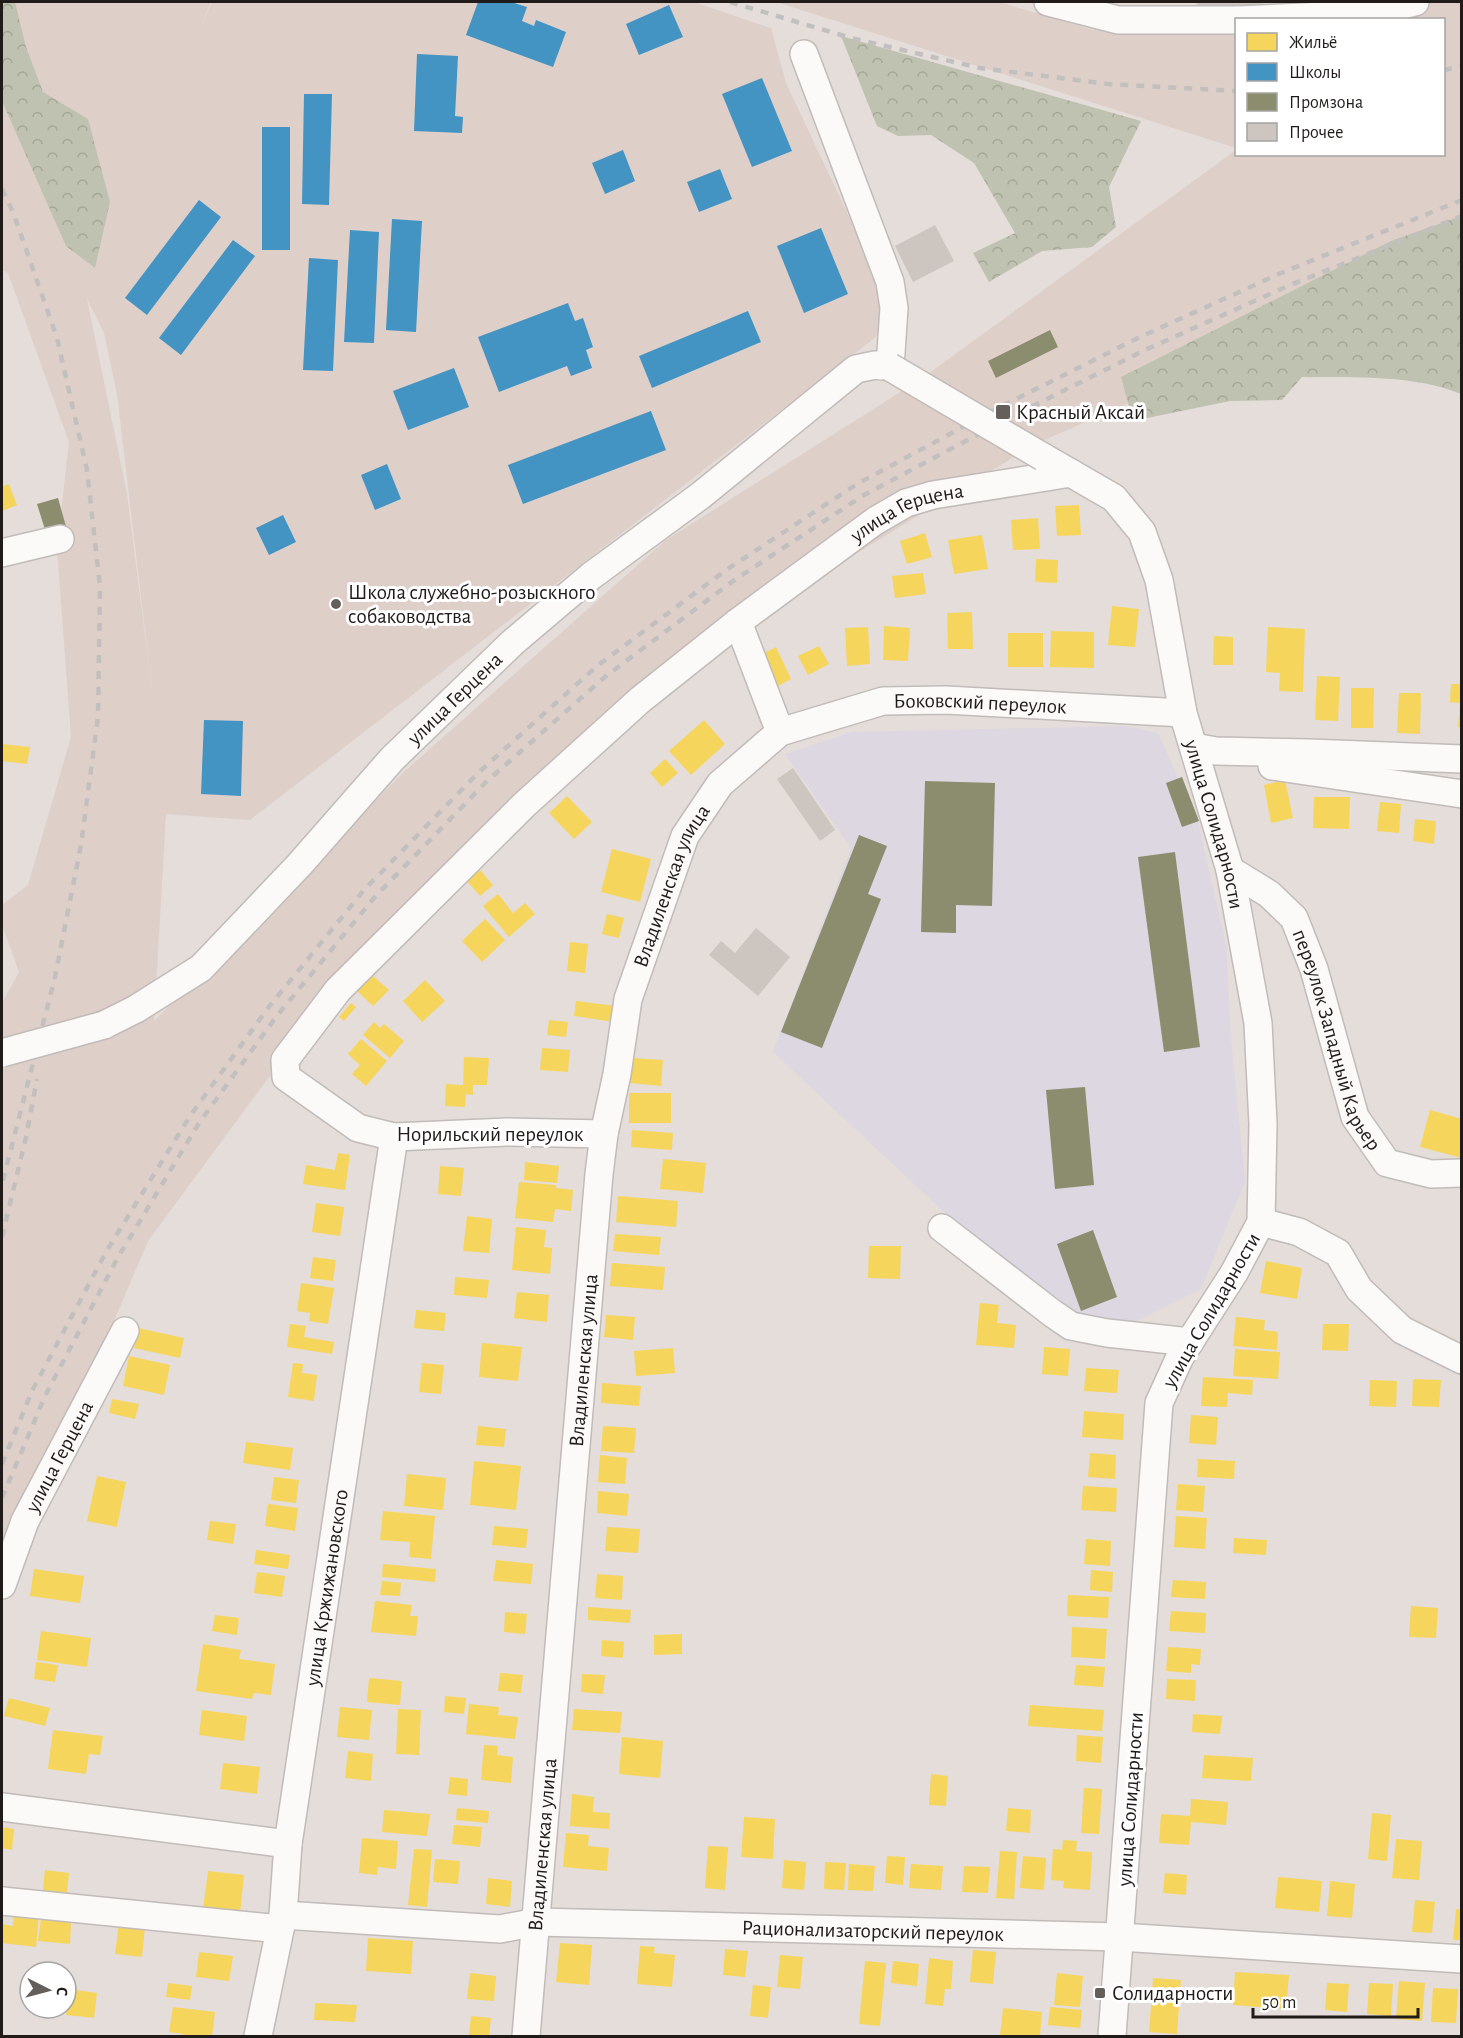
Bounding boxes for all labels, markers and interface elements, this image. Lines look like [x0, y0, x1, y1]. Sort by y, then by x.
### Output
legend [1235, 18, 1445, 156]
text: Жильё [1289, 34, 1337, 52]
text: Школы [1289, 64, 1341, 82]
text: Промзона [1289, 94, 1363, 112]
text: Прочее [1289, 124, 1344, 142]
place label: Красный Аксай [1016, 402, 1145, 423]
marker: Красный Аксай [994, 403, 1012, 421]
street label: улица Герцена [846, 480, 965, 547]
place label: Школа служебно-розыскного собаководства [348, 582, 595, 627]
marker: Школа служебно-розыскного собаководства [329, 597, 343, 611]
street label: улица Герцена [403, 648, 507, 750]
street label: Боковский переулок [893, 690, 1067, 718]
street label: улица Солидарности [1180, 736, 1247, 911]
street label: Владиленская улица [630, 801, 714, 970]
street label: переулок Западный Карьер [1288, 926, 1385, 1154]
street label: Норильский переулок [396, 1124, 584, 1145]
street label: улица Солидарности [1158, 1229, 1264, 1392]
street label: Владиленская улица [566, 1273, 602, 1448]
street label: улица Герцена [21, 1397, 97, 1517]
street label: улица Кржижановского [302, 1488, 352, 1688]
street label: улица Солидарности [1114, 1711, 1147, 1888]
street label: Владиленская улица [525, 1757, 561, 1932]
street label: Рационализаторский переулок [741, 1917, 1004, 1945]
north arrow [18, 1960, 78, 2020]
scale bar [1253, 1981, 1418, 2019]
place label: Солидарности [1112, 1983, 1233, 2004]
text: С [53, 1986, 70, 1997]
marker: Солидарности [1093, 1986, 1107, 2000]
text: 50 m [1262, 1994, 1296, 2012]

